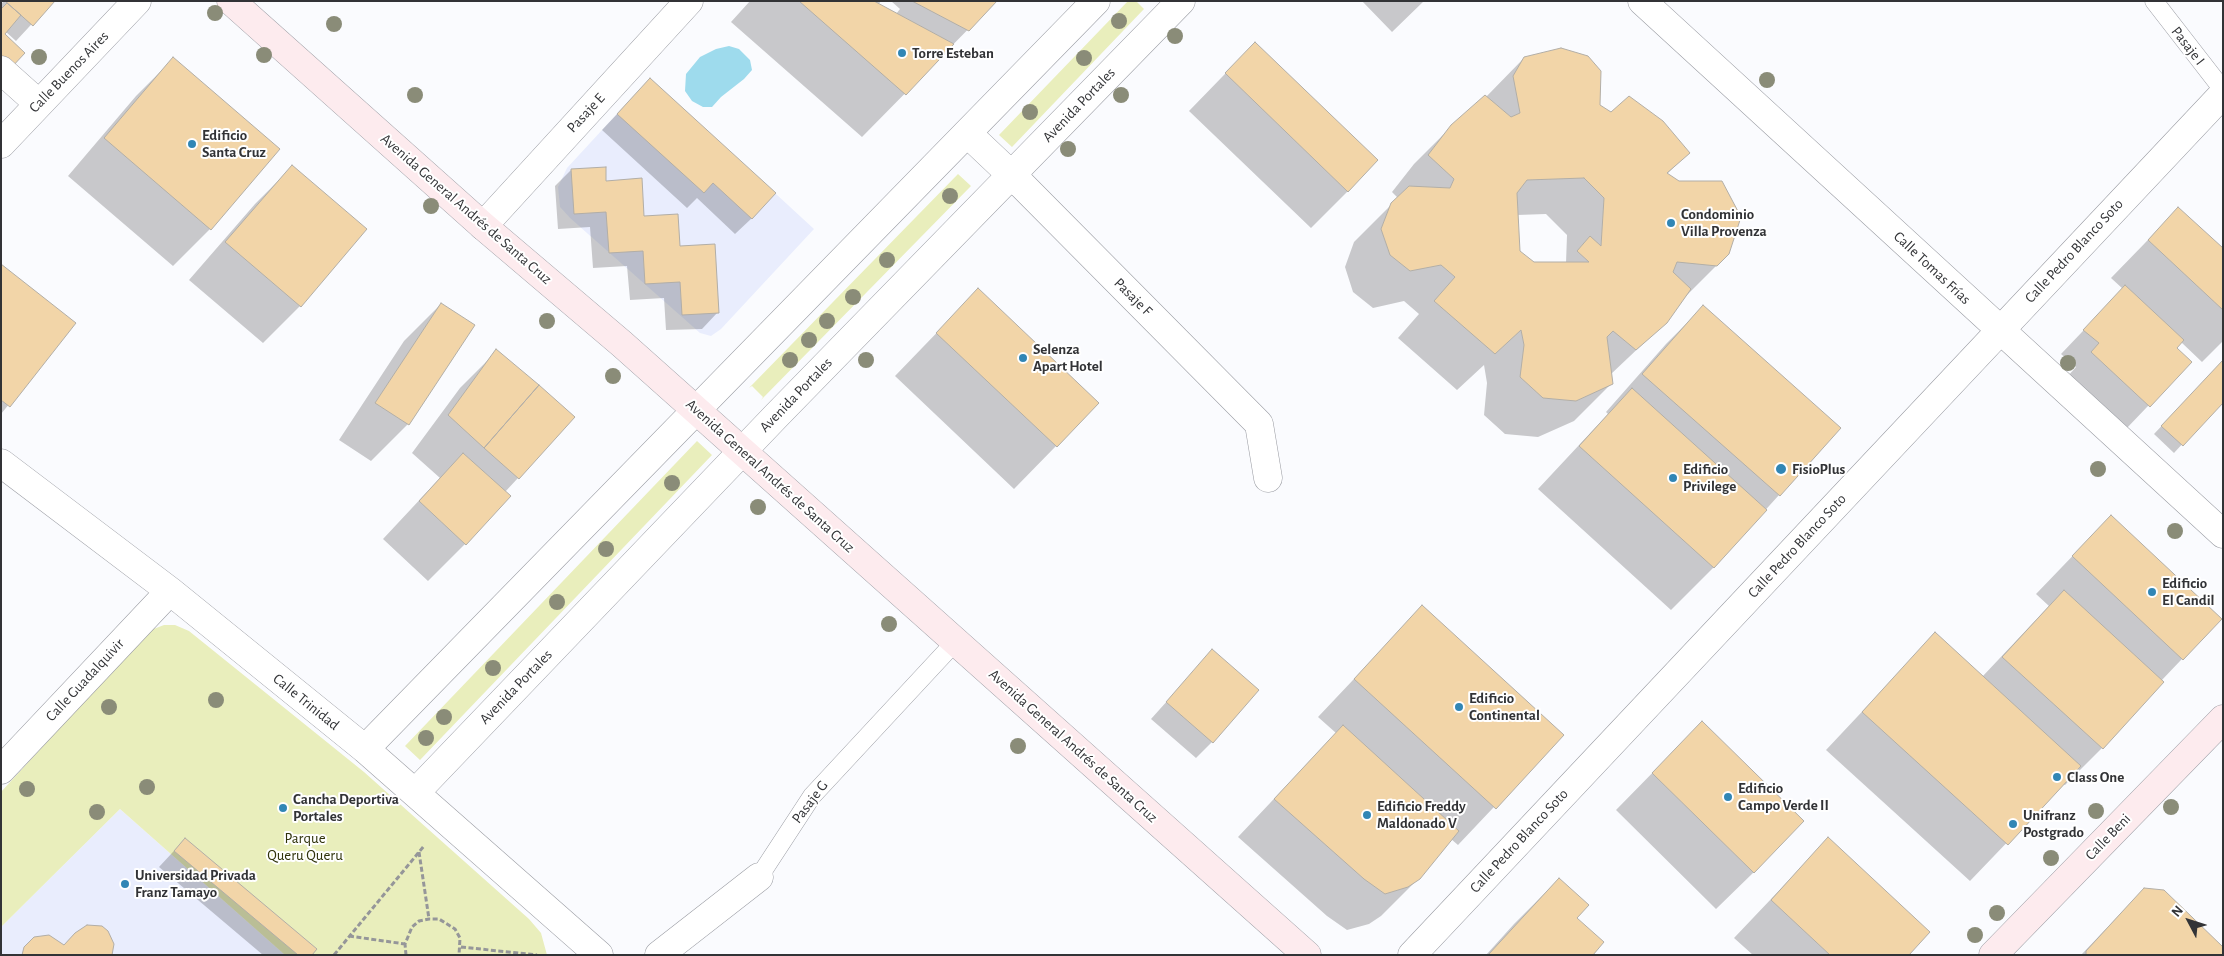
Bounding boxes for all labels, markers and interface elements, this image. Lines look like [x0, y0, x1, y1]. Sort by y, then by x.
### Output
street label: Pasaje I [2167, 23, 2209, 69]
street label: Calle Buenos Aires [25, 27, 113, 117]
place label: Torre Esteban [912, 44, 994, 62]
marker: Torre Esteban [896, 47, 908, 59]
street label: Avenida Portales [1039, 64, 1119, 146]
street label: Pasaje E [563, 90, 609, 136]
place label: Edificio Santa Cruz [202, 126, 266, 161]
street label: Avenida General Andrés de Santa Cruz [377, 130, 555, 288]
marker: Edificio Santa Cruz [186, 138, 198, 150]
street label: Calle Pedro Blanco Soto [2021, 195, 2127, 307]
place label: Condominio Villa Provenza [1681, 205, 1767, 240]
marker: Condominio Villa Provenza [1665, 217, 1677, 229]
street label: Calle Tomas Frías [1890, 228, 1974, 308]
street label: Pasaje F [1110, 274, 1156, 320]
place label: Selenza Apart Hotel [1033, 340, 1103, 375]
marker: Selenza Apart Hotel [1017, 352, 1029, 364]
street label: Avenida Portales [756, 354, 836, 436]
street label: Avenida General Andrés de Santa Cruz [682, 395, 858, 557]
place label: Edificio Privilege [1683, 460, 1736, 495]
place label: FisioPlus [1792, 460, 1845, 478]
marker: FisioPlus [1774, 462, 1788, 476]
marker: Edificio Privilege [1667, 472, 1679, 484]
street label: Calle Pedro Blanco Soto [1744, 490, 1850, 602]
place label: Edificio El Candil [2162, 574, 2215, 609]
marker: Edificio El Candil [2146, 586, 2158, 598]
street label: Calle Guadalquivir [42, 635, 128, 725]
street label: Avenida Portales [476, 646, 556, 728]
street label: Avenida General Andrés de Santa Cruz [985, 665, 1161, 827]
street label: Calle Trinidad [269, 670, 343, 734]
place label: Edificio Continental [1469, 689, 1540, 724]
marker: Edificio Continental [1453, 701, 1465, 713]
place label: Class One [2067, 768, 2124, 786]
marker: Class One [2051, 771, 2063, 783]
street label: Pasaje G [788, 777, 832, 827]
place label: Edificio Campo Verde II [1738, 779, 1829, 814]
street label: Calle Pedro Blanco Soto [1466, 785, 1572, 897]
place label: Cancha Deportiva Portales [293, 790, 399, 825]
marker: Edificio Campo Verde II [1722, 791, 1734, 803]
place label: Edificio Freddy Maldonado V [1377, 797, 1466, 832]
marker: Cancha Deportiva Portales [277, 802, 289, 814]
place label: Unifranz Postgrado [2023, 806, 2084, 841]
marker: Edificio Freddy Maldonado V [1361, 809, 1373, 821]
street label: Calle Beni [2081, 810, 2135, 864]
marker: Unifranz Postgrado [2007, 818, 2019, 830]
park label: Parque Queru Queru [267, 829, 343, 864]
place label: Universidad Privada Franz Tamayo [135, 866, 256, 901]
marker: Universidad Privada Franz Tamayo [119, 878, 131, 890]
north arrow [2164, 896, 2214, 946]
text: N [2169, 903, 2186, 920]

